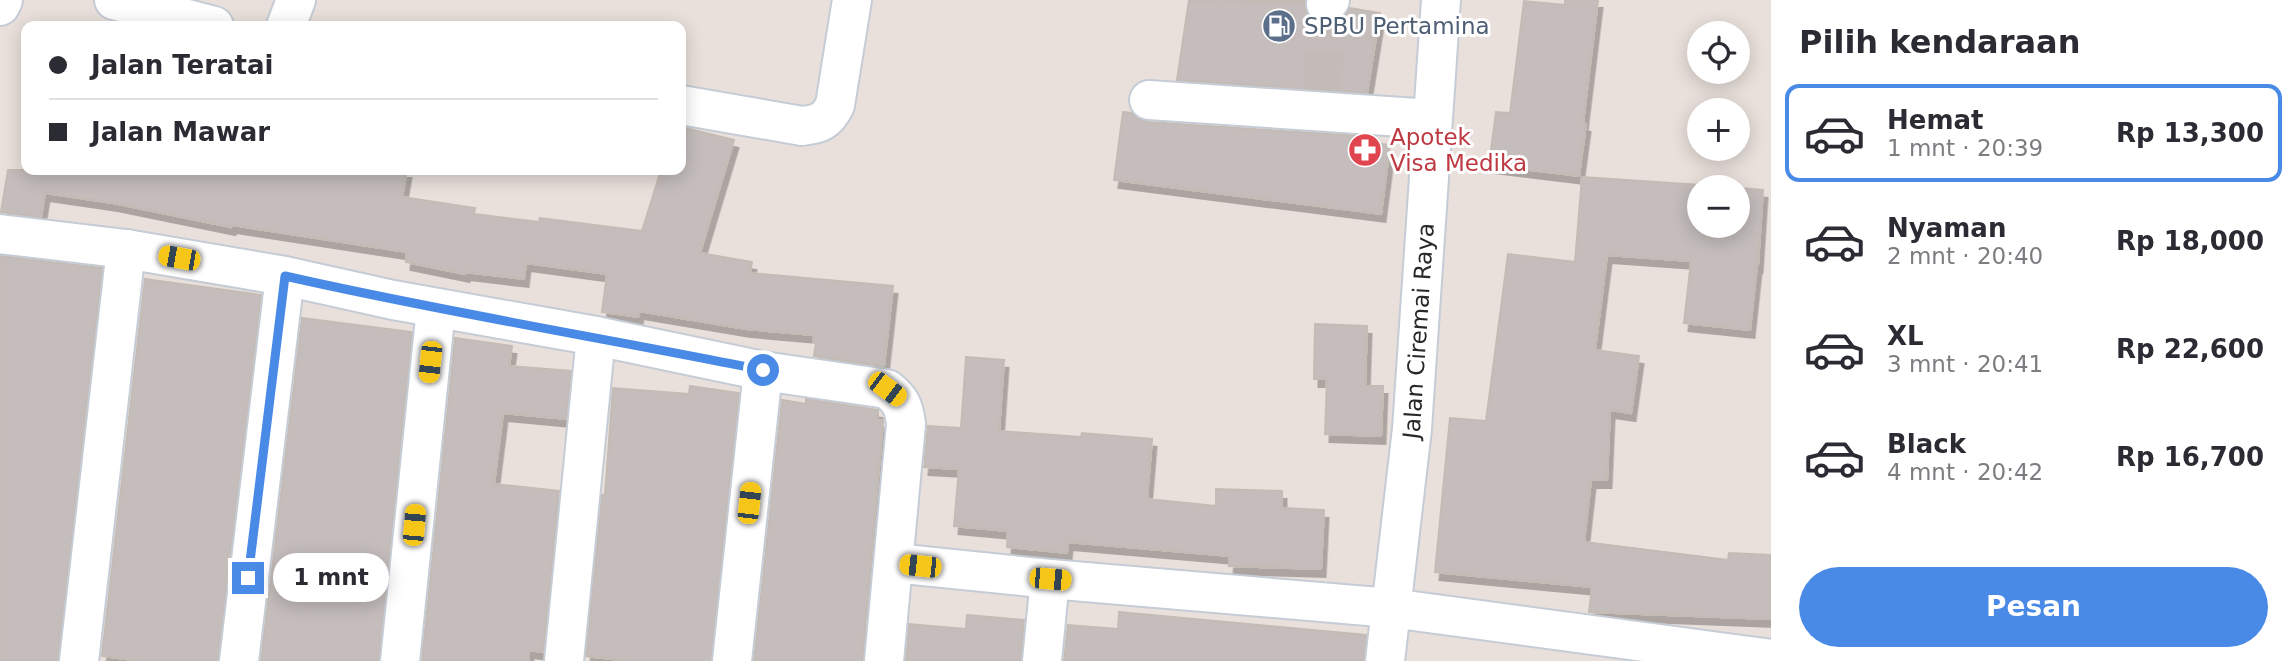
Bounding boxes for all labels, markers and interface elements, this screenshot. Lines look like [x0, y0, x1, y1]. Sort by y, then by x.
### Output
fuel station icon: SPBU Pertamina [1260, 7, 1298, 45]
place label: SPBU Pertamina [1304, 13, 1490, 39]
map controls [1687, 21, 1750, 238]
button: locate [1687, 21, 1750, 84]
text: Pilih kendaraan [1799, 23, 2080, 61]
text: Jalan Teratai [91, 50, 273, 80]
button: + [1687, 98, 1750, 161]
icon: car [1803, 102, 1866, 165]
text: Hemat [1887, 105, 1983, 135]
text: Jalan Mawar [91, 117, 270, 147]
text: Rp 13,300 [2116, 118, 2264, 148]
place label: Apotek Visa Medika [1390, 124, 1527, 176]
pharmacy icon: Apotek Visa Medika [1346, 131, 1384, 169]
text: 1 mnt · 20:39 [1887, 135, 2043, 161]
button: − [1687, 175, 1750, 238]
icon: car [1803, 210, 1866, 273]
text: Nyaman [1887, 213, 2006, 243]
street label: Jalan Ciremai Raya [1398, 222, 1439, 442]
text: Rp 18,000 [2116, 226, 2264, 256]
text: 2 mnt · 20:40 [1887, 243, 2043, 269]
car [157, 244, 202, 272]
icon: car [1803, 318, 1866, 381]
text: XL [1887, 321, 1924, 351]
text: Rp 22,600 [2116, 334, 2264, 364]
car [418, 340, 443, 384]
text: 3 mnt · 20:41 [1887, 351, 2043, 377]
route start [747, 354, 779, 386]
car [864, 368, 911, 410]
icon: car [1803, 426, 1866, 489]
text: Black [1887, 429, 1966, 459]
text: Rp 16,700 [2116, 442, 2264, 472]
text: 4 mnt · 20:42 [1887, 459, 2043, 485]
car [737, 481, 762, 525]
car [402, 503, 427, 547]
car [899, 553, 942, 579]
callout: 1 mnt [272, 554, 388, 602]
route end [232, 562, 264, 594]
text: 1 mnt [293, 564, 369, 590]
car [1029, 567, 1072, 591]
button: Pesan [1799, 567, 2268, 647]

